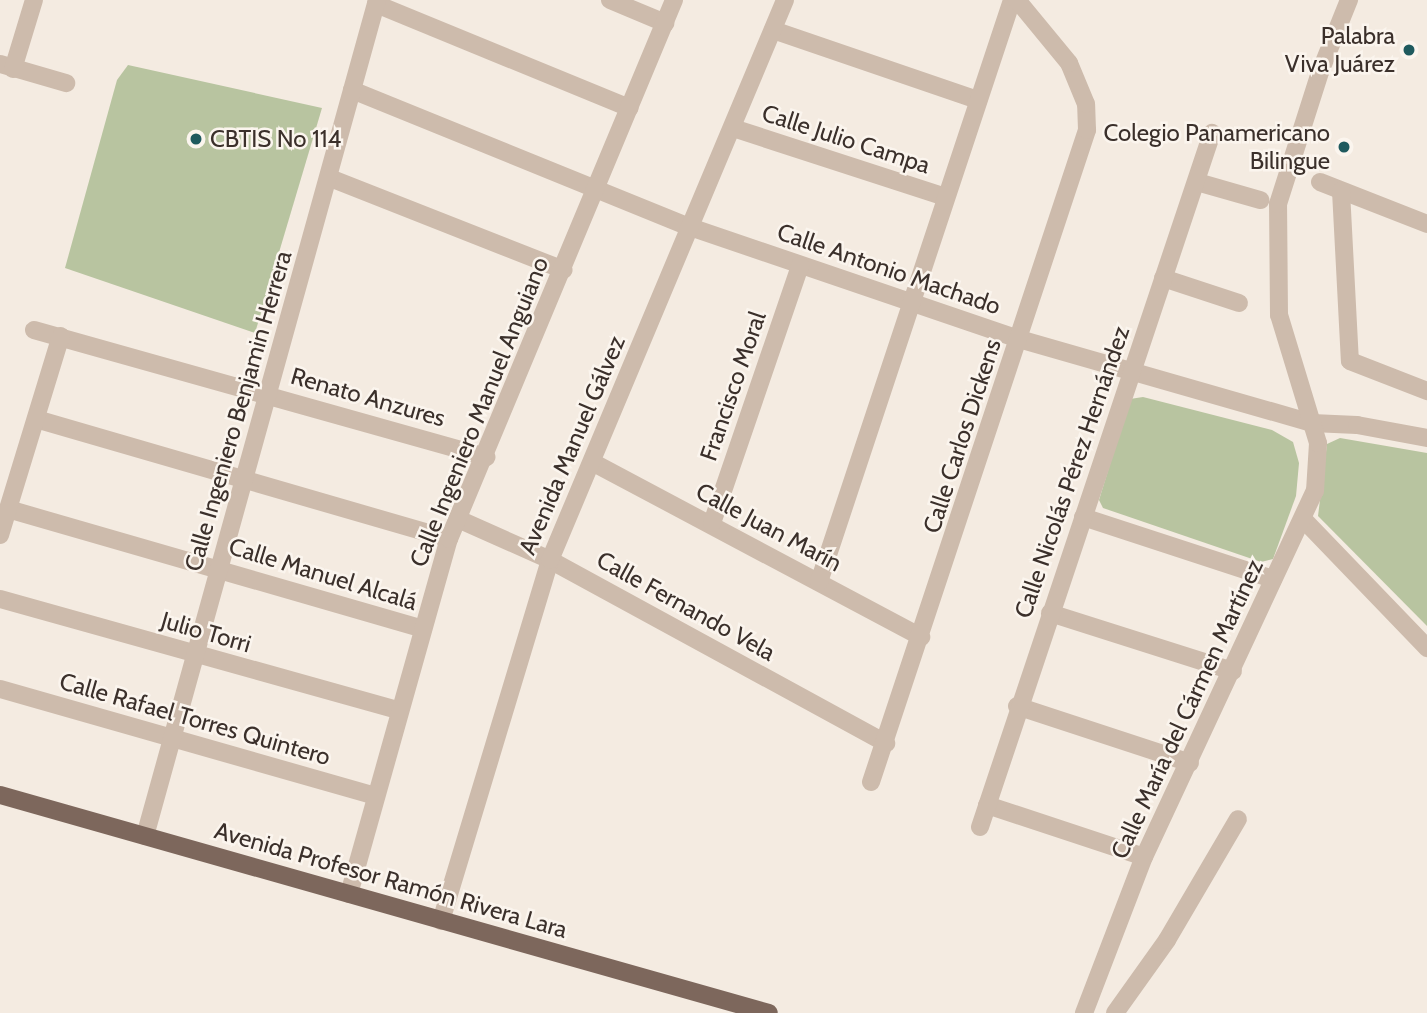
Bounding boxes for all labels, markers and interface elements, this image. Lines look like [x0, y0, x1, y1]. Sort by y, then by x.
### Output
place label: Palabra Viva Juárez [1285, 22, 1395, 78]
marker: Palabra Viva Juárez [1401, 42, 1417, 58]
street label: Calle Julio Campa [758, 98, 934, 180]
place label: Colegio Panamericano Bilingue [1104, 119, 1330, 175]
place label: CBTIS No 114 [210, 125, 341, 153]
marker: CBTIS No 114 [188, 131, 204, 147]
marker: Colegio Panamericano Bilingue [1336, 139, 1352, 155]
street label: Calle Antonio Machado [774, 217, 1004, 321]
street label: Calle Ingeniero Benjamin Herrera [178, 247, 298, 575]
street label: Calle Ingeniero Manuel Anguiano [404, 253, 554, 571]
street label: Francisco Moral [694, 308, 772, 464]
street label: Calle Nicolás Pérez Hernández [1008, 322, 1136, 622]
street label: Avenida Manuel Gálvez [513, 331, 631, 559]
street label: Calle Carlos Dickens [917, 335, 1007, 537]
street label: Renato Anzures [288, 361, 448, 433]
street label: Calle Juan Marín [691, 477, 847, 577]
street label: Calle Manuel Alcalá [225, 532, 421, 616]
street label: Calle Fernando Vela [592, 545, 780, 667]
street label: Calle María del Cármen Martínez [1105, 555, 1269, 863]
street label: Julio Torri [158, 605, 254, 659]
street label: Calle Rafael Torres Quintero [56, 667, 334, 771]
street label: Avenida Profesor Ramón Rivera Lara [211, 816, 571, 944]

